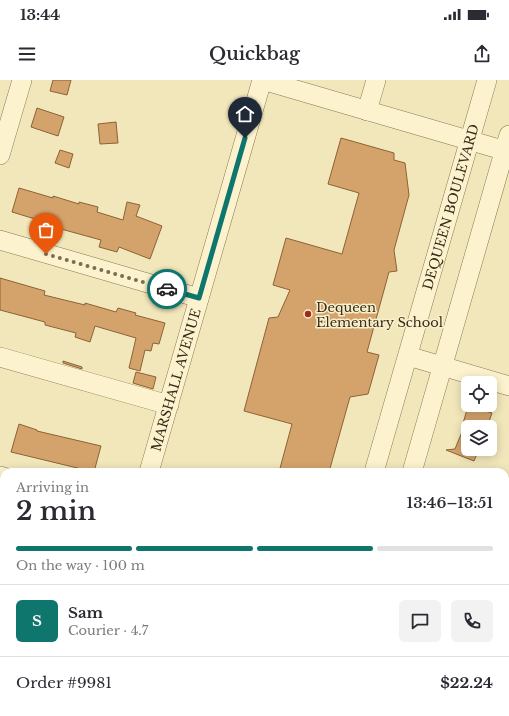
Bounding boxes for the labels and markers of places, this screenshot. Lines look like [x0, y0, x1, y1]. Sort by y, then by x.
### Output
pin [228, 97, 262, 138]
pin [29, 213, 63, 254]
place label: Dequeen Elementary School [316, 299, 443, 331]
marker: Dequeen Elementary School [303, 309, 313, 319]

